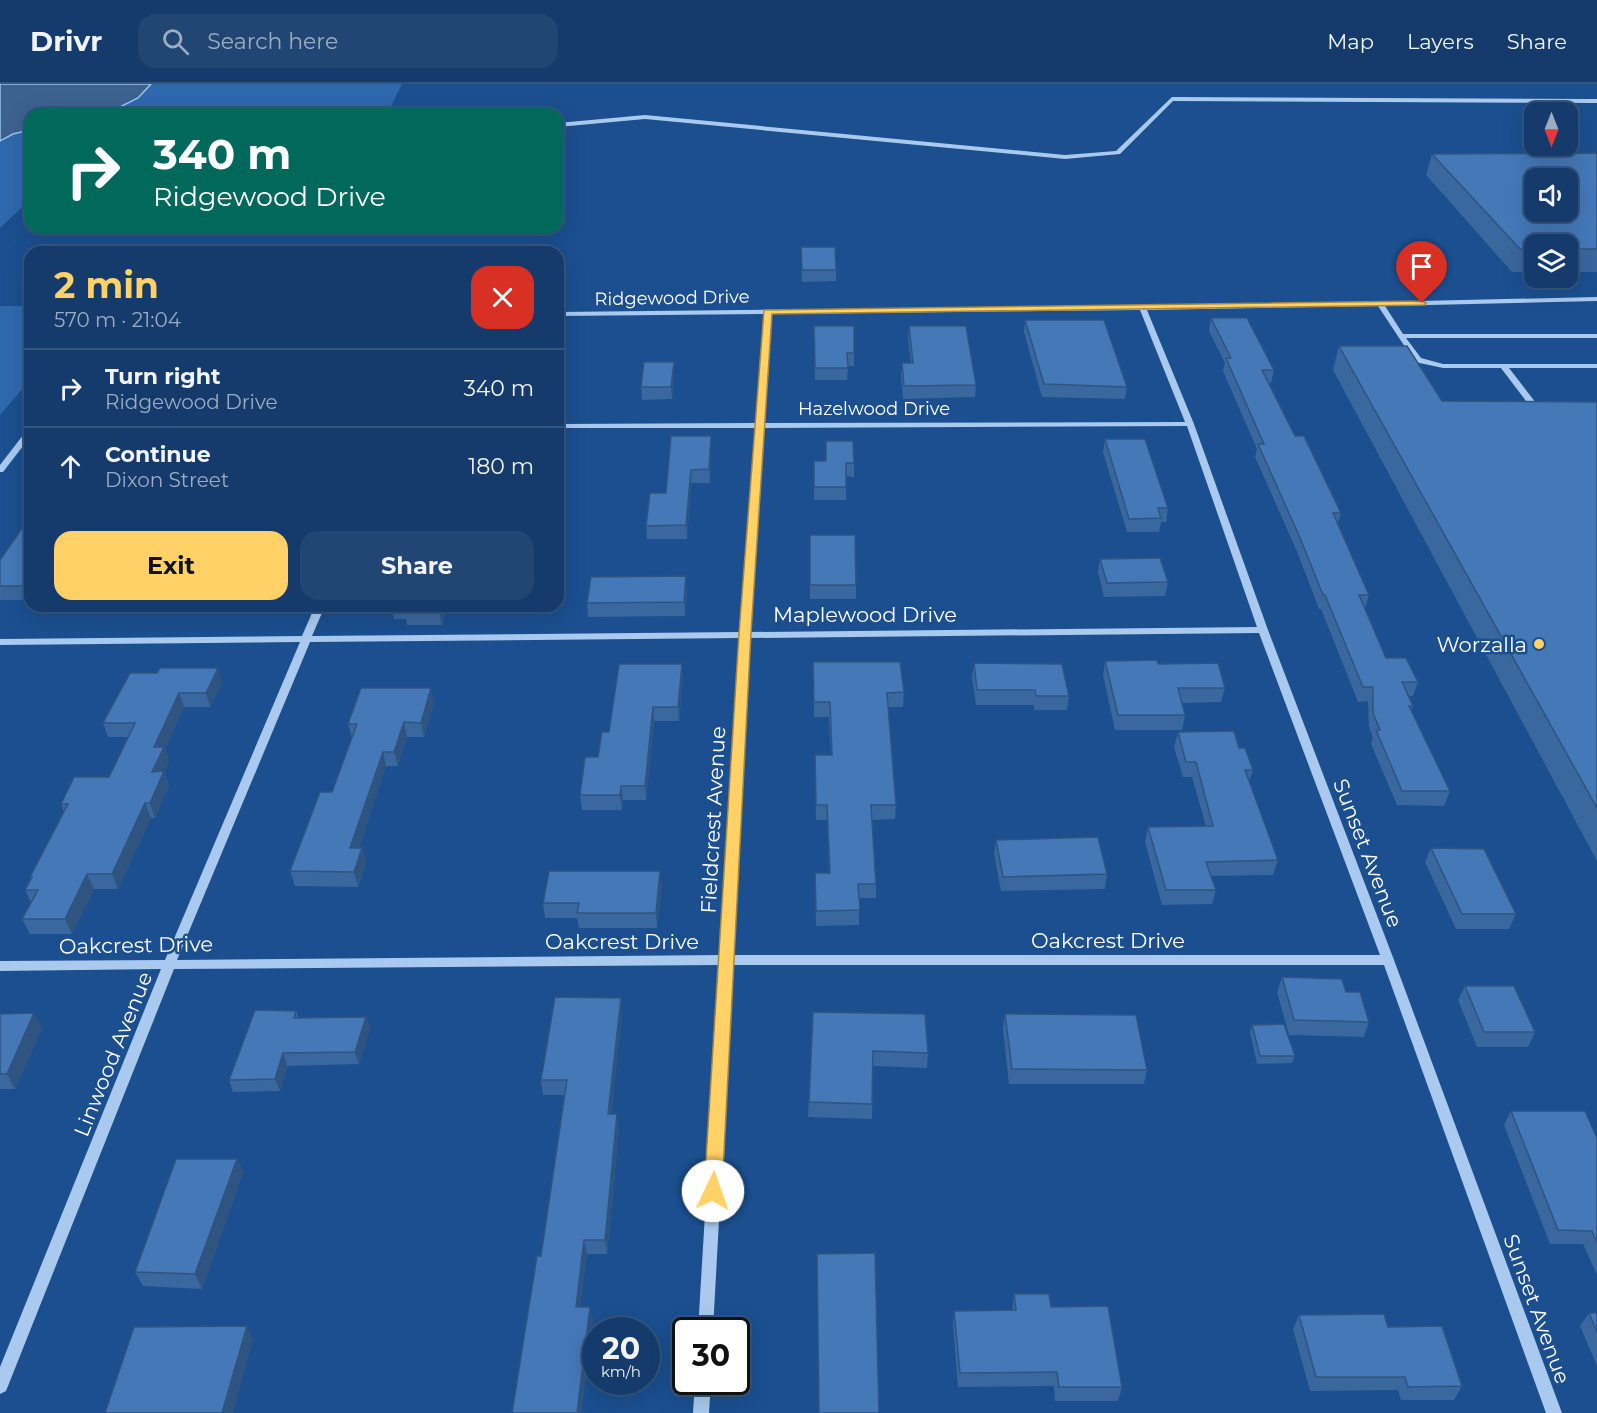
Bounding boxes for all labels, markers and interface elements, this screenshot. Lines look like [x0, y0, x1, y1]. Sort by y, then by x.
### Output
search box [138, 14, 558, 68]
text: Drivr [30, 24, 102, 58]
icon: search [159, 25, 192, 58]
text: Search here [207, 28, 338, 55]
text: Map [1327, 29, 1374, 54]
text: Layers [1407, 29, 1474, 54]
text: Share [1507, 29, 1567, 54]
north arrow [1524, 102, 1578, 156]
map controls [1524, 102, 1578, 288]
text: 340 m [153, 128, 291, 180]
icon: right [54, 132, 132, 210]
button: sound [1524, 168, 1578, 222]
text: Ridgewood Drive [153, 180, 386, 213]
button: layers [1524, 234, 1578, 288]
pin [1396, 241, 1447, 303]
icon: arrive [1405, 250, 1438, 283]
text: 2 min [54, 263, 159, 307]
button: close [471, 266, 534, 329]
street label: Ridgewood Drive [594, 286, 750, 310]
text: 570 m · 21:04 [54, 308, 181, 332]
text: Turn right [105, 363, 220, 390]
icon: right [54, 372, 87, 405]
text: 340 m [463, 375, 534, 402]
text: Ridgewood Drive [105, 390, 278, 414]
street label: Hazelwood Drive [798, 398, 950, 420]
text: Continue [105, 441, 211, 468]
icon: ahead [54, 450, 87, 483]
text: 180 m [468, 453, 534, 480]
text: Dixon Street [105, 468, 229, 492]
button: Exit [54, 531, 288, 600]
button: Share [300, 531, 534, 600]
street label: Maplewood Drive [773, 602, 957, 627]
place label: Worzalla [1436, 632, 1527, 657]
marker: Worzalla [1532, 637, 1546, 651]
street label: Fieldcrest Avenue [696, 726, 730, 914]
street label: Sunset Avenue [1328, 775, 1408, 931]
street label: Oakcrest Drive [1031, 928, 1185, 953]
street label: Oakcrest Drive [545, 929, 699, 954]
street label: Oakcrest Drive [59, 931, 213, 959]
street label: Linwood Avenue [69, 968, 157, 1140]
position arrow [681, 1159, 745, 1223]
street label: Sunset Avenue [1498, 1231, 1576, 1387]
speed limit sign: 30 [672, 1317, 750, 1395]
text: 20 [602, 1330, 640, 1367]
text: km/h [601, 1362, 641, 1381]

